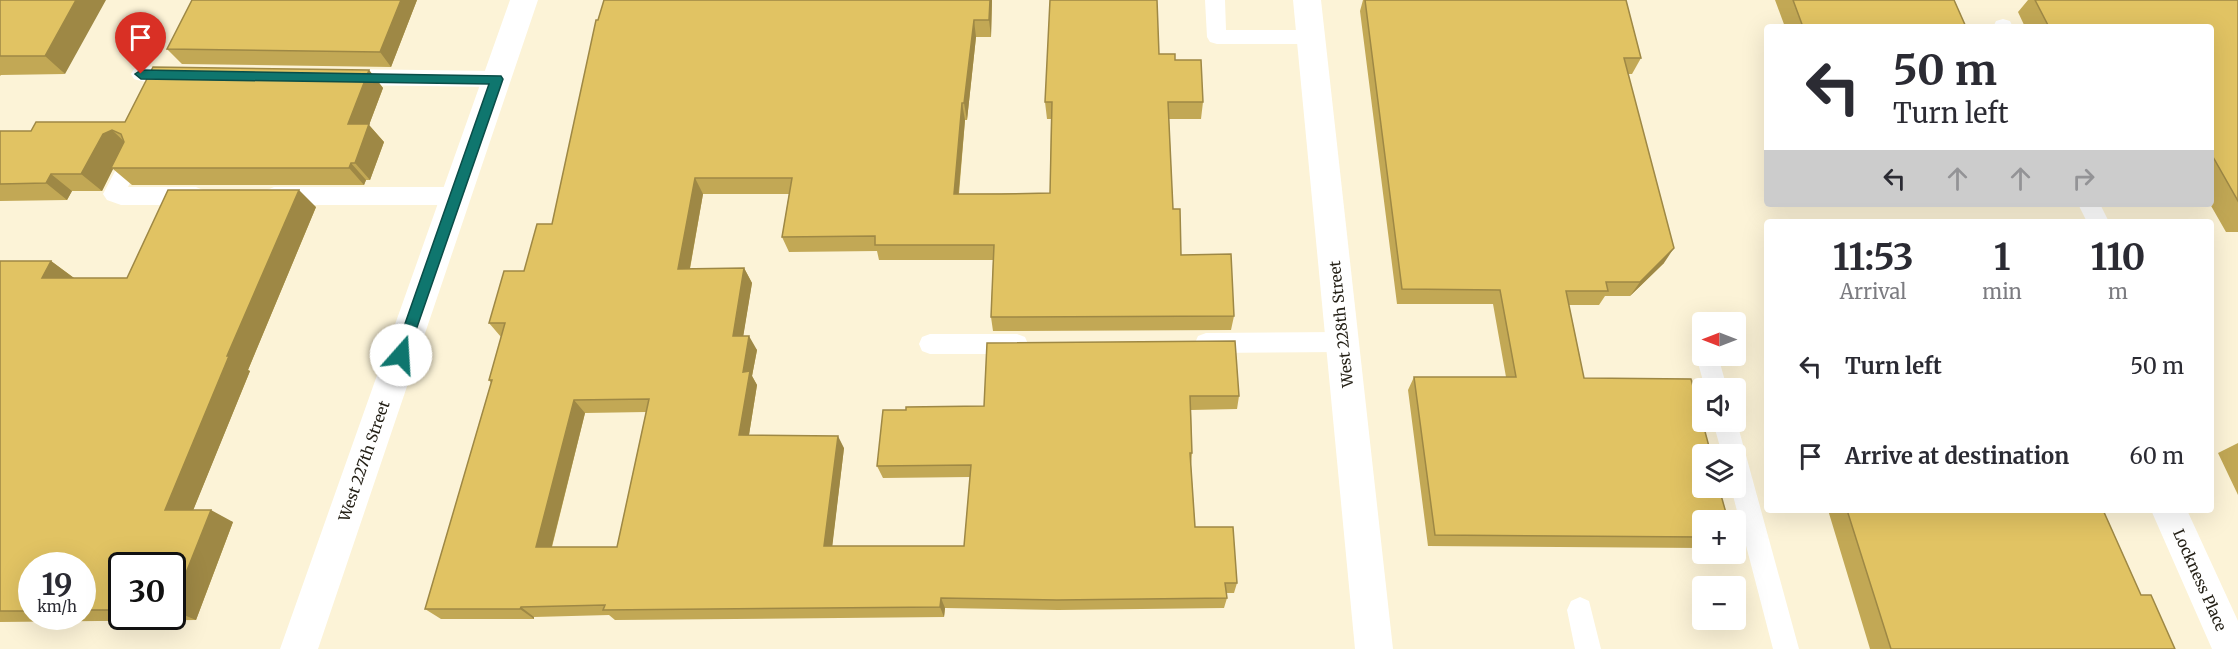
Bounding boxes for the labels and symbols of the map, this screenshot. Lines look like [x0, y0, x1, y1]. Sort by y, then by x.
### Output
pin [115, 12, 166, 74]
street label: West 228th Street [1325, 260, 1357, 389]
north arrow [1692, 312, 1746, 366]
position arrow [369, 323, 433, 387]
street label: West 227th Street [334, 398, 394, 525]
street label: Lockness Place [2169, 526, 2231, 634]
speed limit sign: 30 [108, 552, 186, 630]

